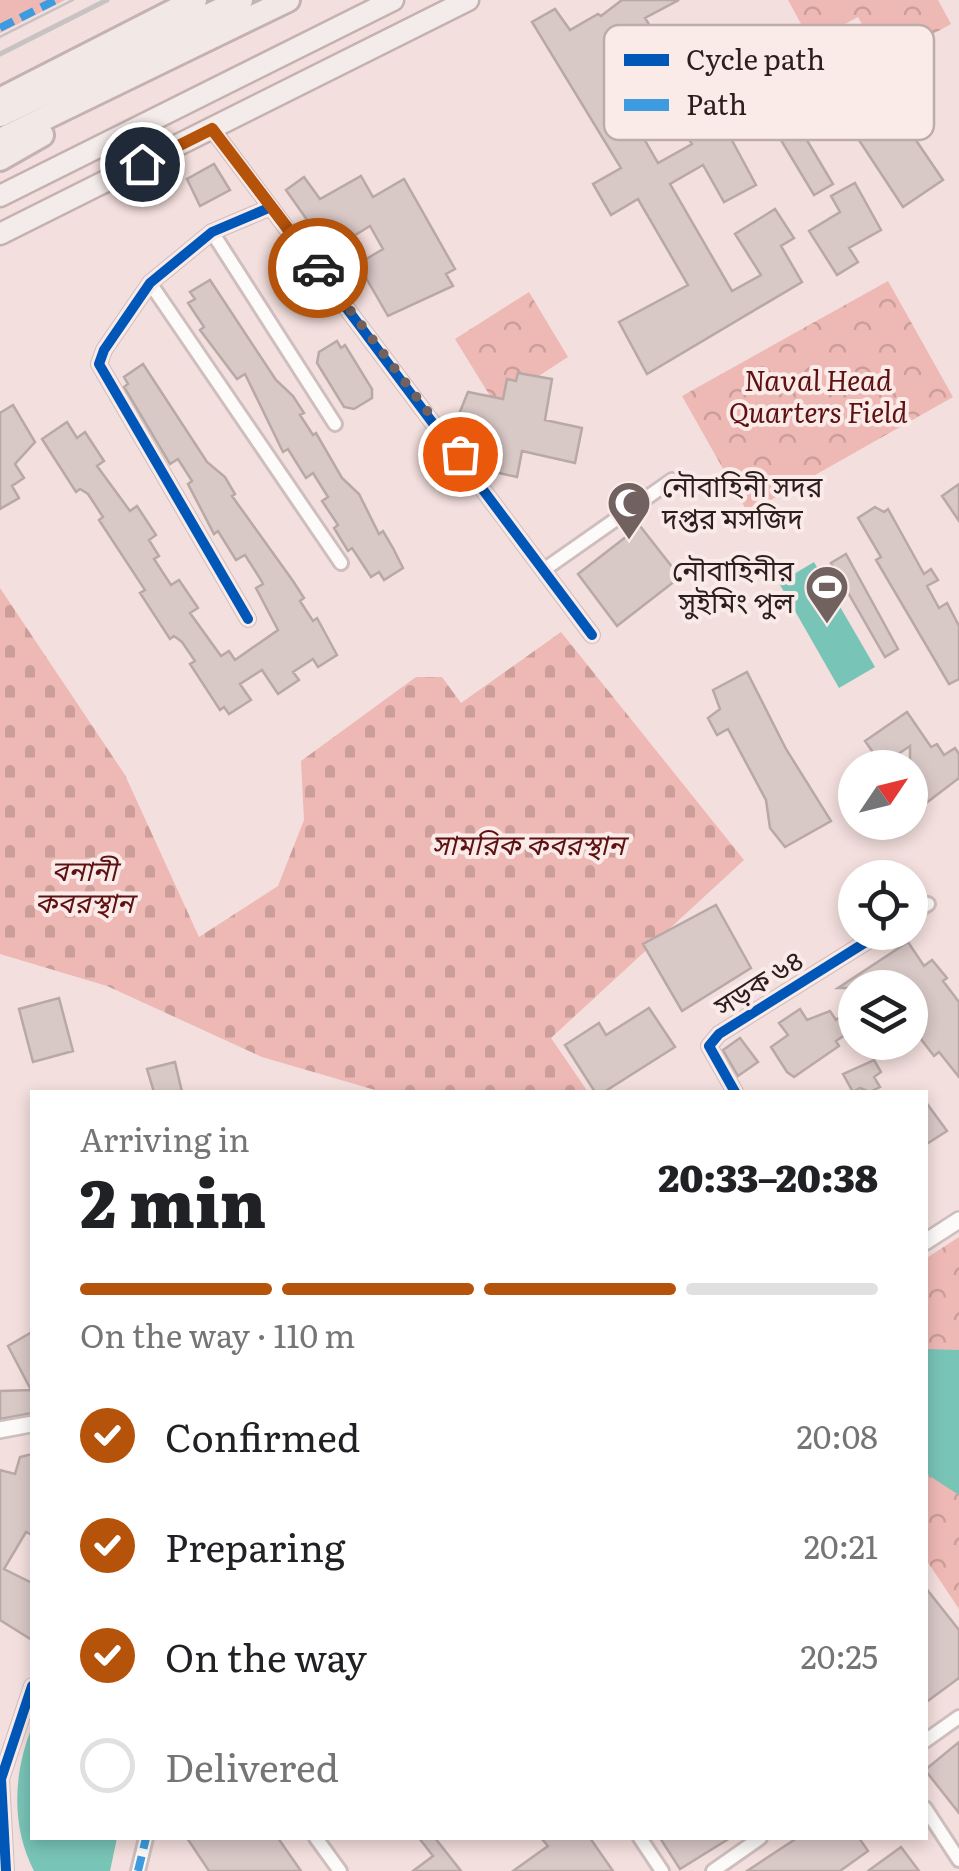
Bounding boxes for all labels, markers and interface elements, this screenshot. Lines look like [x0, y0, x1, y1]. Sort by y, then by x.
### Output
legend [604, 25, 934, 140]
text: Cycle path [686, 37, 825, 79]
text: Path [686, 82, 747, 124]
pin [100, 122, 185, 207]
icon: home [115, 137, 170, 192]
courier [268, 218, 368, 318]
icon: car [291, 241, 346, 296]
park label: Naval Head Quarters Field [728, 358, 908, 432]
pin [418, 412, 503, 497]
icon: bag [433, 427, 488, 482]
place label: নৌবাহিনী সদর দপ্তর মসজিদ [661, 464, 823, 538]
mosque icon: নৌবাহিনী সদর দপ্তর মসজিদ [606, 480, 652, 541]
place label: নৌবাহিনীর সুইমিং পুল [672, 548, 795, 622]
sports icon: নৌবাহিনীর সুইমিং পুল [804, 564, 850, 625]
north arrow [838, 750, 928, 840]
map controls [838, 750, 928, 1060]
park label: সামরিক কবরস্থান [431, 822, 630, 864]
park label: বনানী কবরস্থান [35, 848, 139, 922]
button: locate [838, 860, 928, 950]
street label: সড়ক ৬৪ [704, 937, 811, 1026]
button: layers [838, 970, 928, 1060]
text: Arriving in [80, 1114, 250, 1162]
text: 20:33–20:38 [658, 1147, 878, 1204]
text: 2 min [80, 1151, 266, 1248]
text: On the way · 110 m [80, 1310, 355, 1358]
text: Confirmed [165, 1407, 360, 1464]
icon: check [80, 1408, 135, 1463]
text: 20:08 [796, 1411, 878, 1459]
text: Preparing [165, 1517, 345, 1574]
icon: check [80, 1518, 135, 1573]
text: 20:21 [804, 1521, 878, 1569]
text: On the way [165, 1627, 367, 1684]
icon: check [80, 1628, 135, 1683]
text: 20:25 [800, 1631, 878, 1679]
text: Delivered [165, 1737, 339, 1794]

